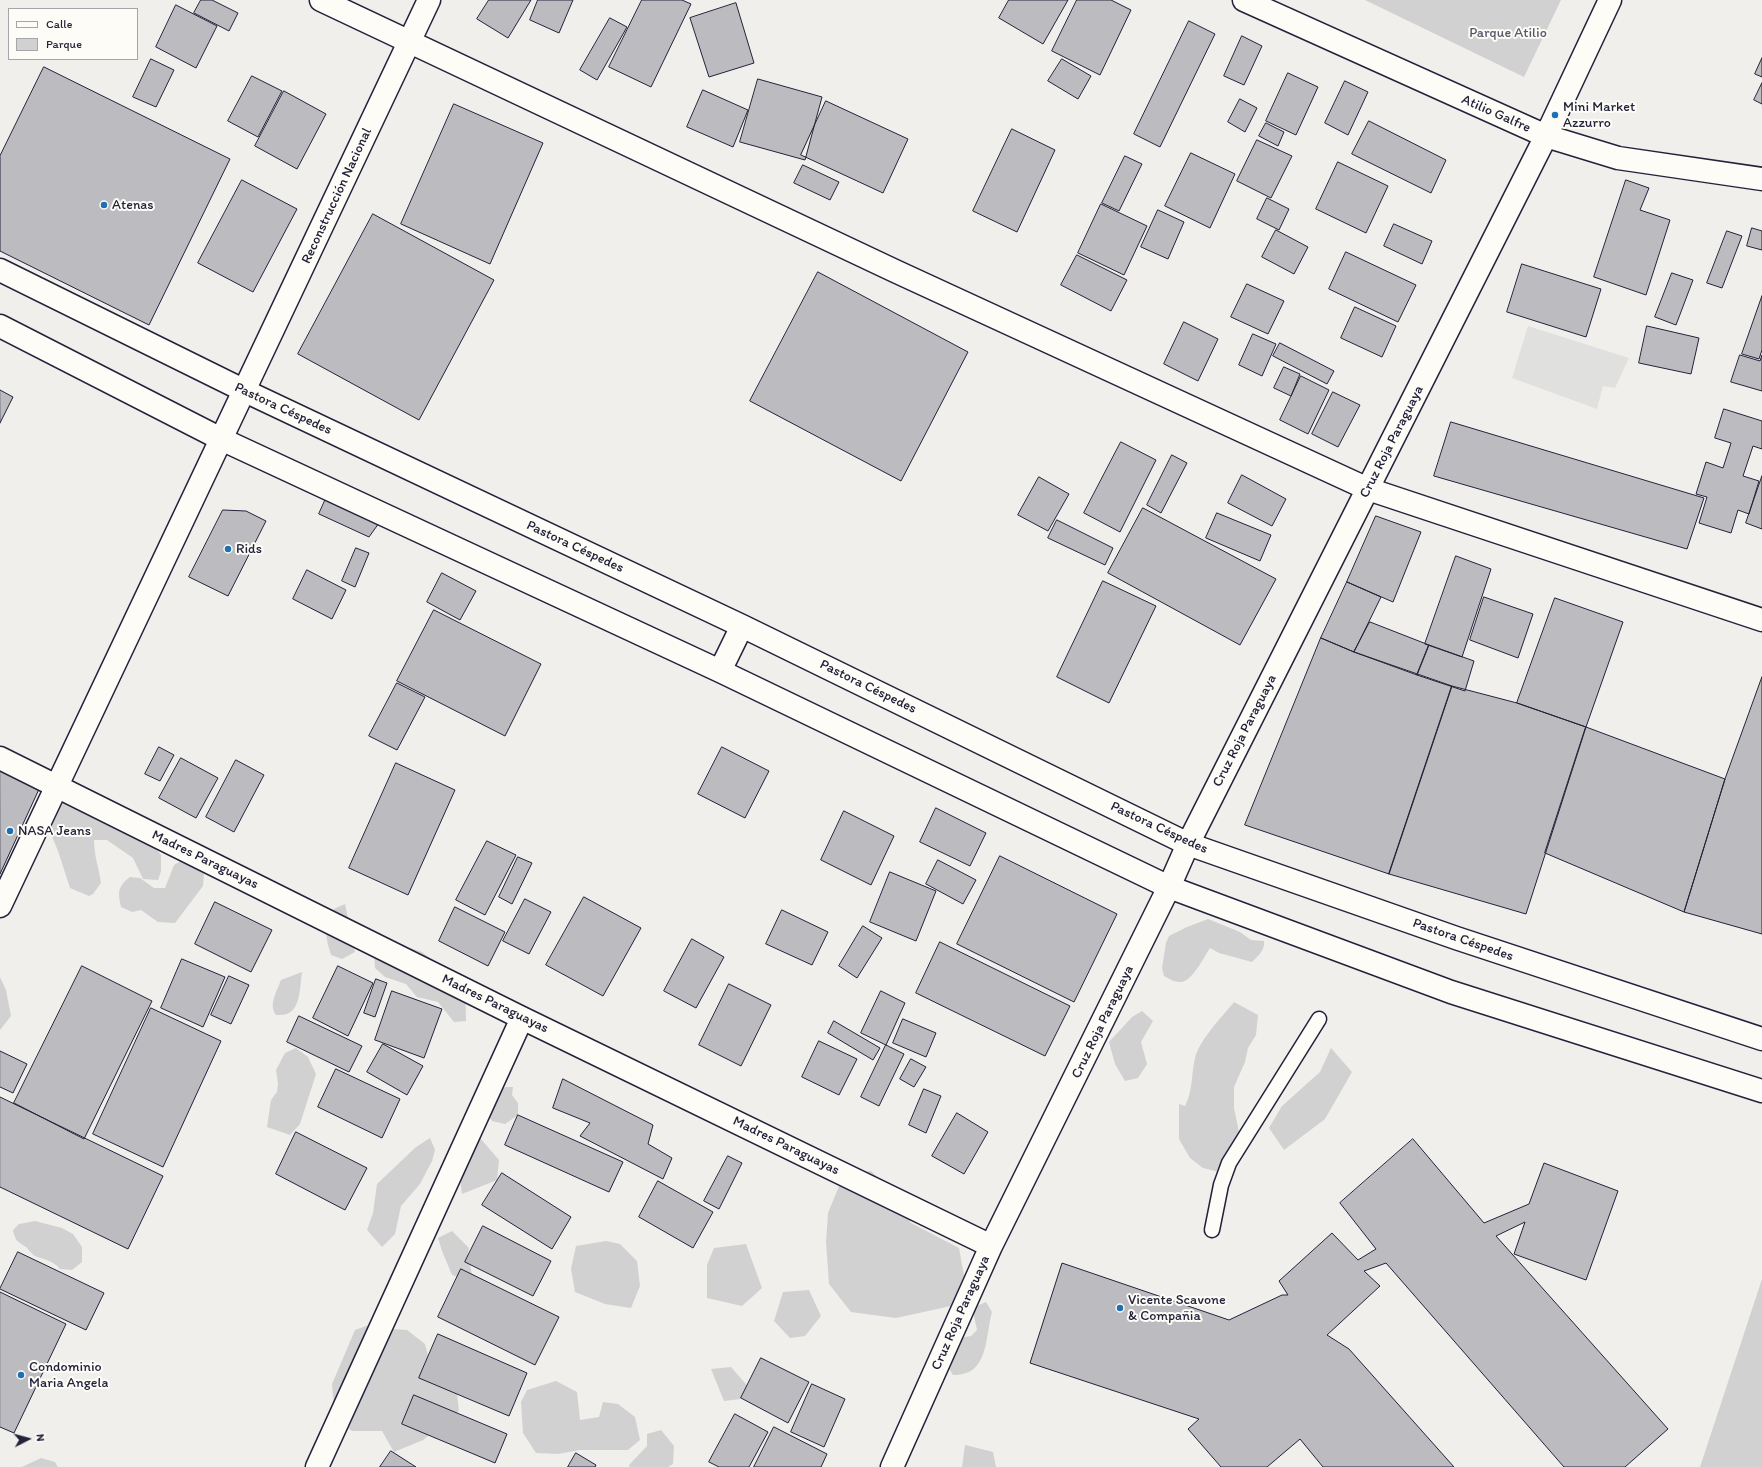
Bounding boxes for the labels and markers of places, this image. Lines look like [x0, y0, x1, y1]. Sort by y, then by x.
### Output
place label: Mini Market Azzurro [1563, 99, 1635, 132]
marker: Mini Market Azzurro [1550, 110, 1560, 120]
place label: Atenas [112, 197, 154, 213]
marker: Atenas [99, 200, 109, 210]
place label: Rids [236, 541, 262, 557]
marker: Rids [223, 544, 233, 554]
place label: NASA Jeans [18, 823, 91, 839]
marker: NASA Jeans [5, 826, 15, 836]
place label: Vicente Scavone & Compañia [1128, 1292, 1226, 1324]
marker: Vicente Scavone & Compañia [1115, 1303, 1125, 1313]
place label: Condominio Maria Angela [29, 1359, 108, 1392]
marker: Condominio Maria Angela [16, 1370, 26, 1380]

